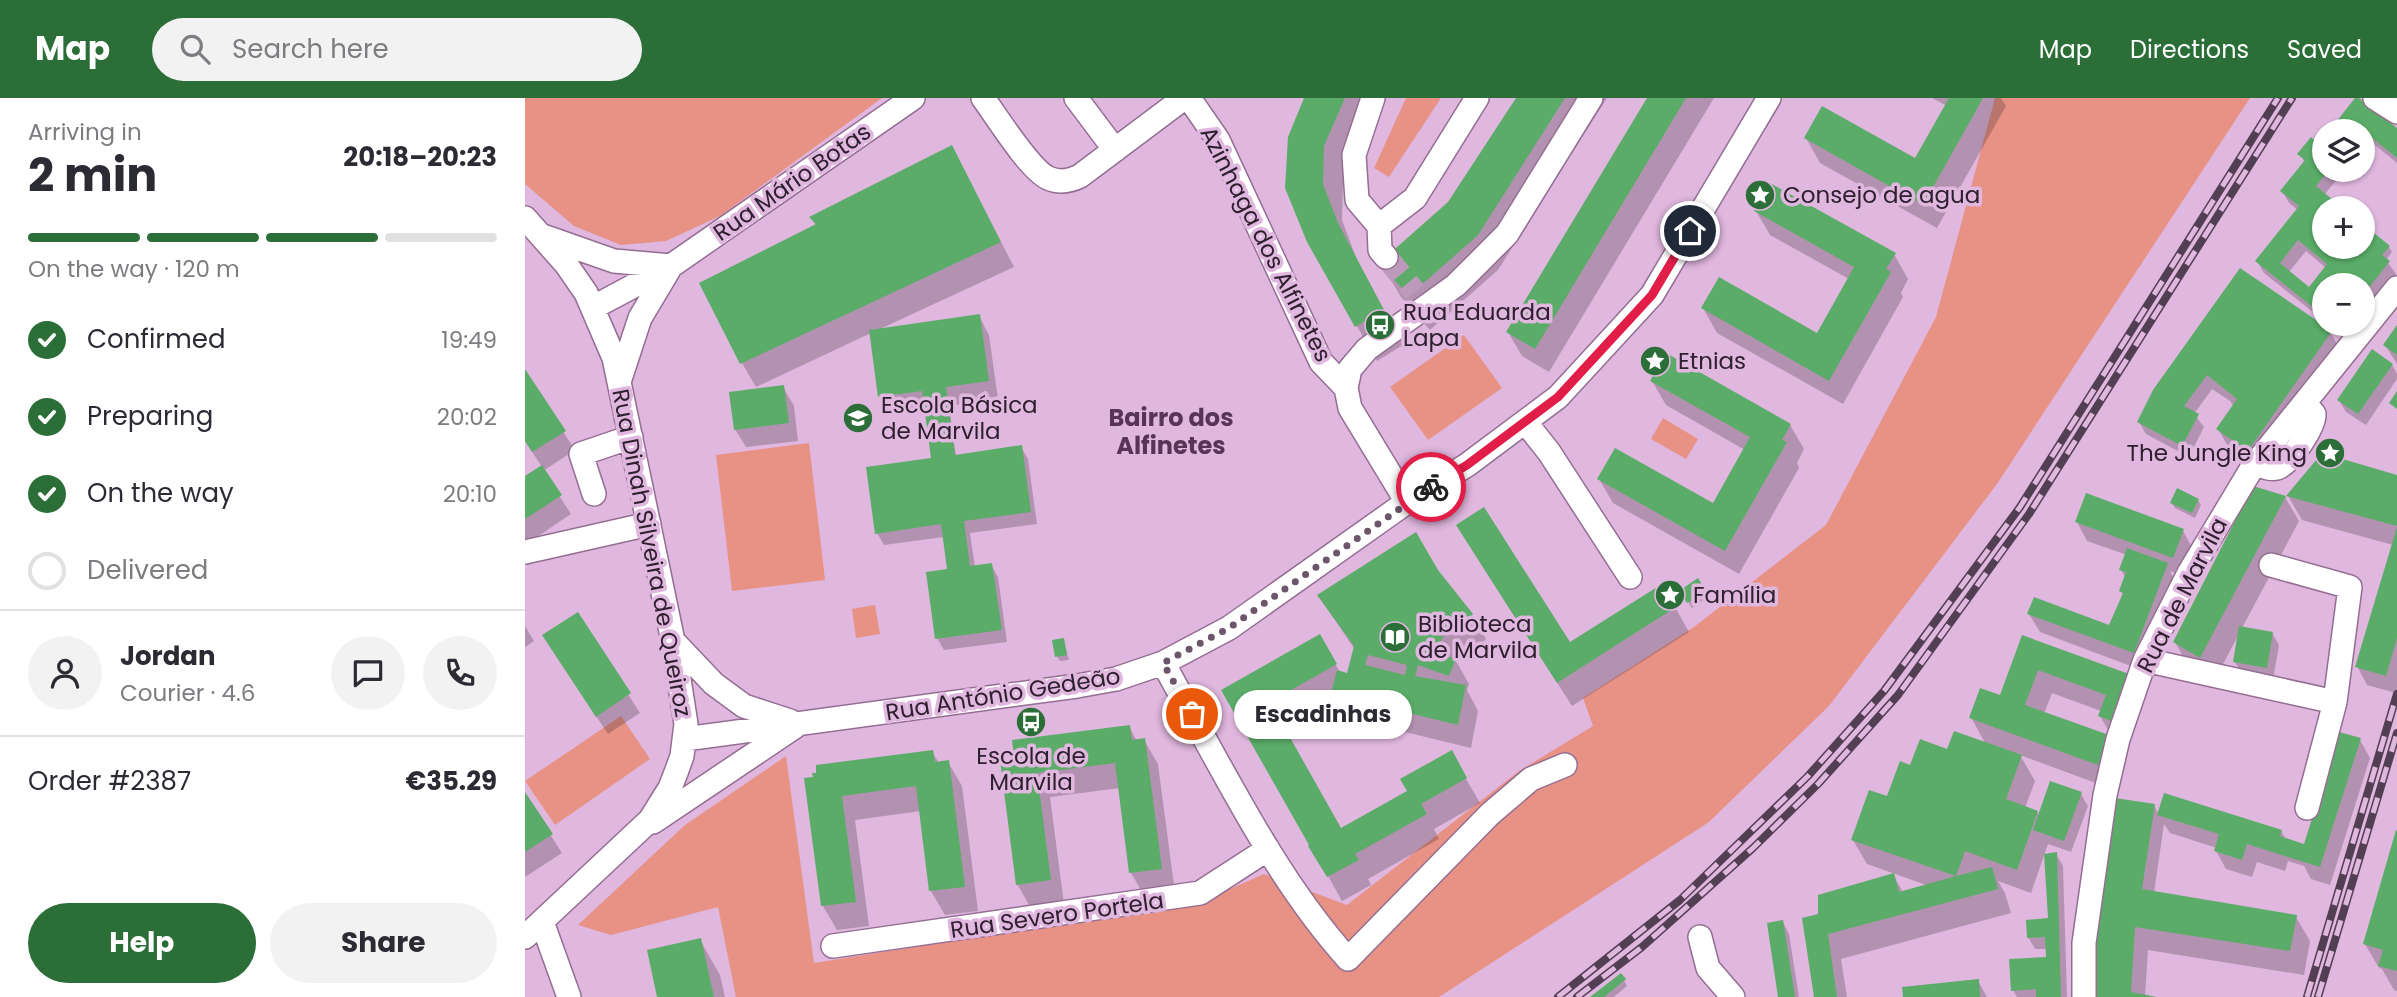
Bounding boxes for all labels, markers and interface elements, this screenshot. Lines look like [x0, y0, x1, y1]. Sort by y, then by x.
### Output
search box [152, 18, 642, 81]
text: Map [35, 25, 110, 72]
icon: search [176, 30, 214, 68]
text: Search here [232, 31, 389, 67]
text: Map [2039, 33, 2092, 66]
text: Directions [2130, 33, 2249, 66]
text: Saved [2287, 33, 2362, 66]
text: Arriving in [28, 116, 142, 148]
street label: Rua Mário Botas [707, 116, 877, 248]
map controls [2312, 119, 2375, 336]
button: layers [2312, 119, 2375, 182]
street label: Azinhaga dos Alfinetes [1193, 121, 1339, 367]
text: 20:18–20:23 [343, 139, 497, 175]
text: 2 min [28, 143, 157, 207]
place icon: Consejo de agua [1743, 178, 1777, 212]
place label: Consejo de agua [1783, 179, 1980, 211]
button: + [2312, 196, 2375, 259]
pin [1660, 201, 1720, 261]
icon: home [1671, 212, 1709, 250]
text: On the way · 120 m [28, 253, 240, 285]
button: − [2312, 273, 2375, 336]
place label: Rua Eduarda Lapa [1403, 296, 1551, 354]
bus stop icon: Rua Eduarda Lapa [1363, 308, 1397, 342]
icon: check [28, 321, 66, 359]
text: Confirmed [87, 321, 225, 357]
text: 19:49 [441, 324, 497, 356]
place icon: Etnias [1638, 344, 1672, 378]
place label: Etnias [1678, 345, 1746, 377]
street label: Rua Dinah Silveira de Queiroz [604, 386, 700, 720]
place label: Escola Básica de Marvila [881, 389, 1038, 447]
icon: check [28, 398, 66, 436]
text: Preparing [87, 398, 213, 434]
text: 20:02 [437, 401, 497, 433]
school or university icon: Escola Básica de Marvila [841, 401, 875, 435]
district label: Bairro dos Alfinetes [1108, 401, 1234, 462]
place icon: The Jungle King [2313, 436, 2347, 470]
place label: The Jungle King [2126, 437, 2307, 469]
courier [1396, 452, 1466, 522]
icon: bike [1412, 468, 1450, 506]
icon: check [28, 475, 66, 513]
text: On the way [87, 475, 234, 511]
text: 20:10 [443, 478, 497, 510]
street label: Rua de Marvila [2129, 512, 2235, 678]
text: Delivered [87, 552, 208, 588]
place icon: Família [1653, 578, 1687, 612]
place label: Família [1693, 579, 1776, 611]
place label: Biblioteca de Marvila [1418, 608, 1538, 666]
library icon: Biblioteca de Marvila [1378, 620, 1412, 654]
button: person [28, 636, 102, 710]
button: chat [331, 636, 405, 710]
button: phone [423, 636, 497, 710]
text: Jordan [120, 638, 216, 674]
street label: Rua António Gedeão [883, 660, 1123, 728]
text: Courier · 4.6 [120, 677, 255, 709]
pin [1162, 684, 1222, 744]
callout: Escadinhas [1234, 690, 1413, 738]
icon: bag [1173, 695, 1211, 733]
text: Escadinhas [1255, 698, 1391, 730]
bus stop icon: Escola de Marvila [1014, 705, 1048, 739]
place label: Escola de Marvila [976, 740, 1086, 798]
text: Order #2387 [28, 763, 191, 799]
text: €35.29 [406, 763, 497, 799]
street label: Rua Severo Portela [948, 884, 1166, 946]
button: Help [28, 903, 256, 983]
button: Share [270, 903, 497, 983]

